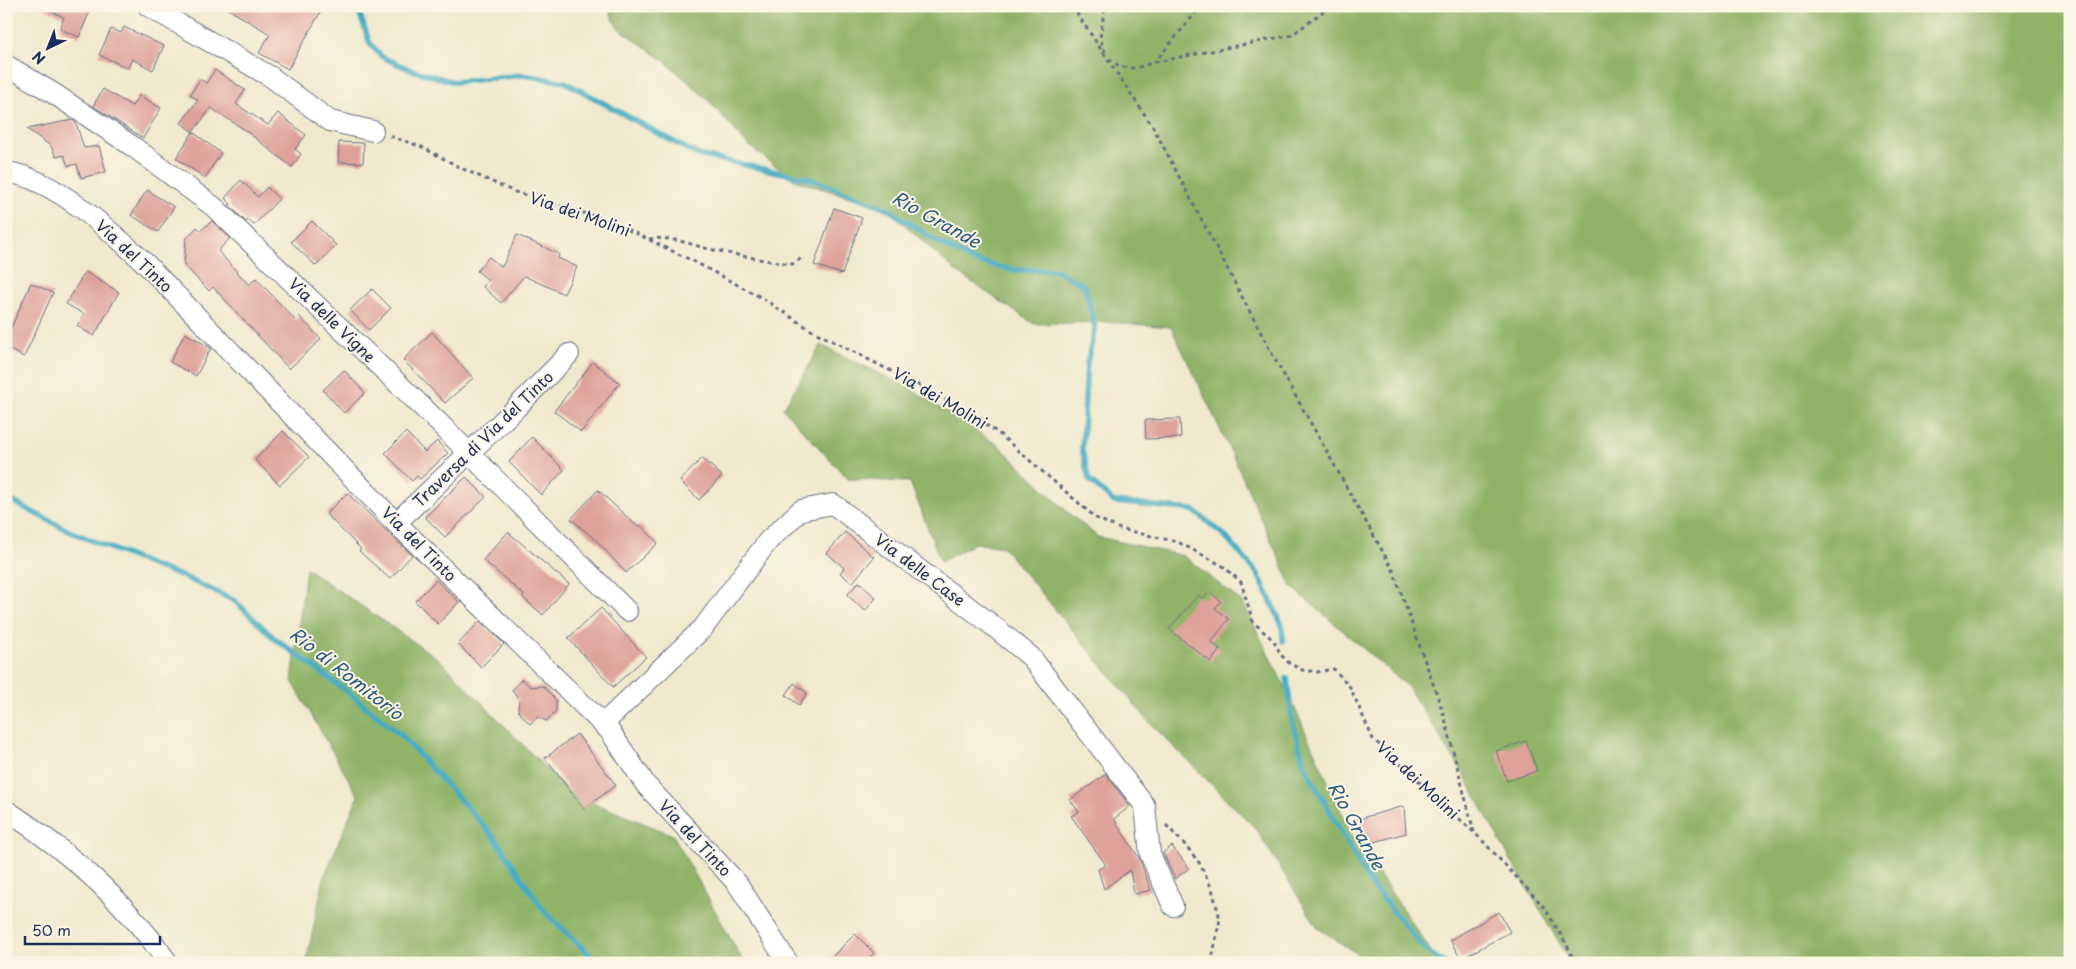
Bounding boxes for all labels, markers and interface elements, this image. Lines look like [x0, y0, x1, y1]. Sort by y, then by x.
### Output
north arrow [22, 22, 72, 72]
text: N [28, 46, 50, 69]
water label: Rio Grande [888, 183, 987, 255]
street label: Via dei Molini [527, 185, 634, 242]
street label: Via del Tinto [91, 213, 179, 297]
street label: Via delle Vigne [284, 271, 382, 367]
street label: Via dei Molini [889, 360, 992, 434]
street label: Traversa di Via del Tinto [407, 365, 558, 512]
street label: Via del Tinto [377, 500, 463, 586]
street label: Via delle Case [870, 527, 971, 611]
water label: Rio di Romitorio [284, 620, 410, 726]
street label: Via dei Molini [1372, 734, 1465, 824]
water label: Rio Grande [1322, 776, 1393, 875]
street label: Via del Tinto [654, 793, 738, 881]
scale bar [25, 914, 160, 946]
text: 50 m [32, 918, 71, 941]

